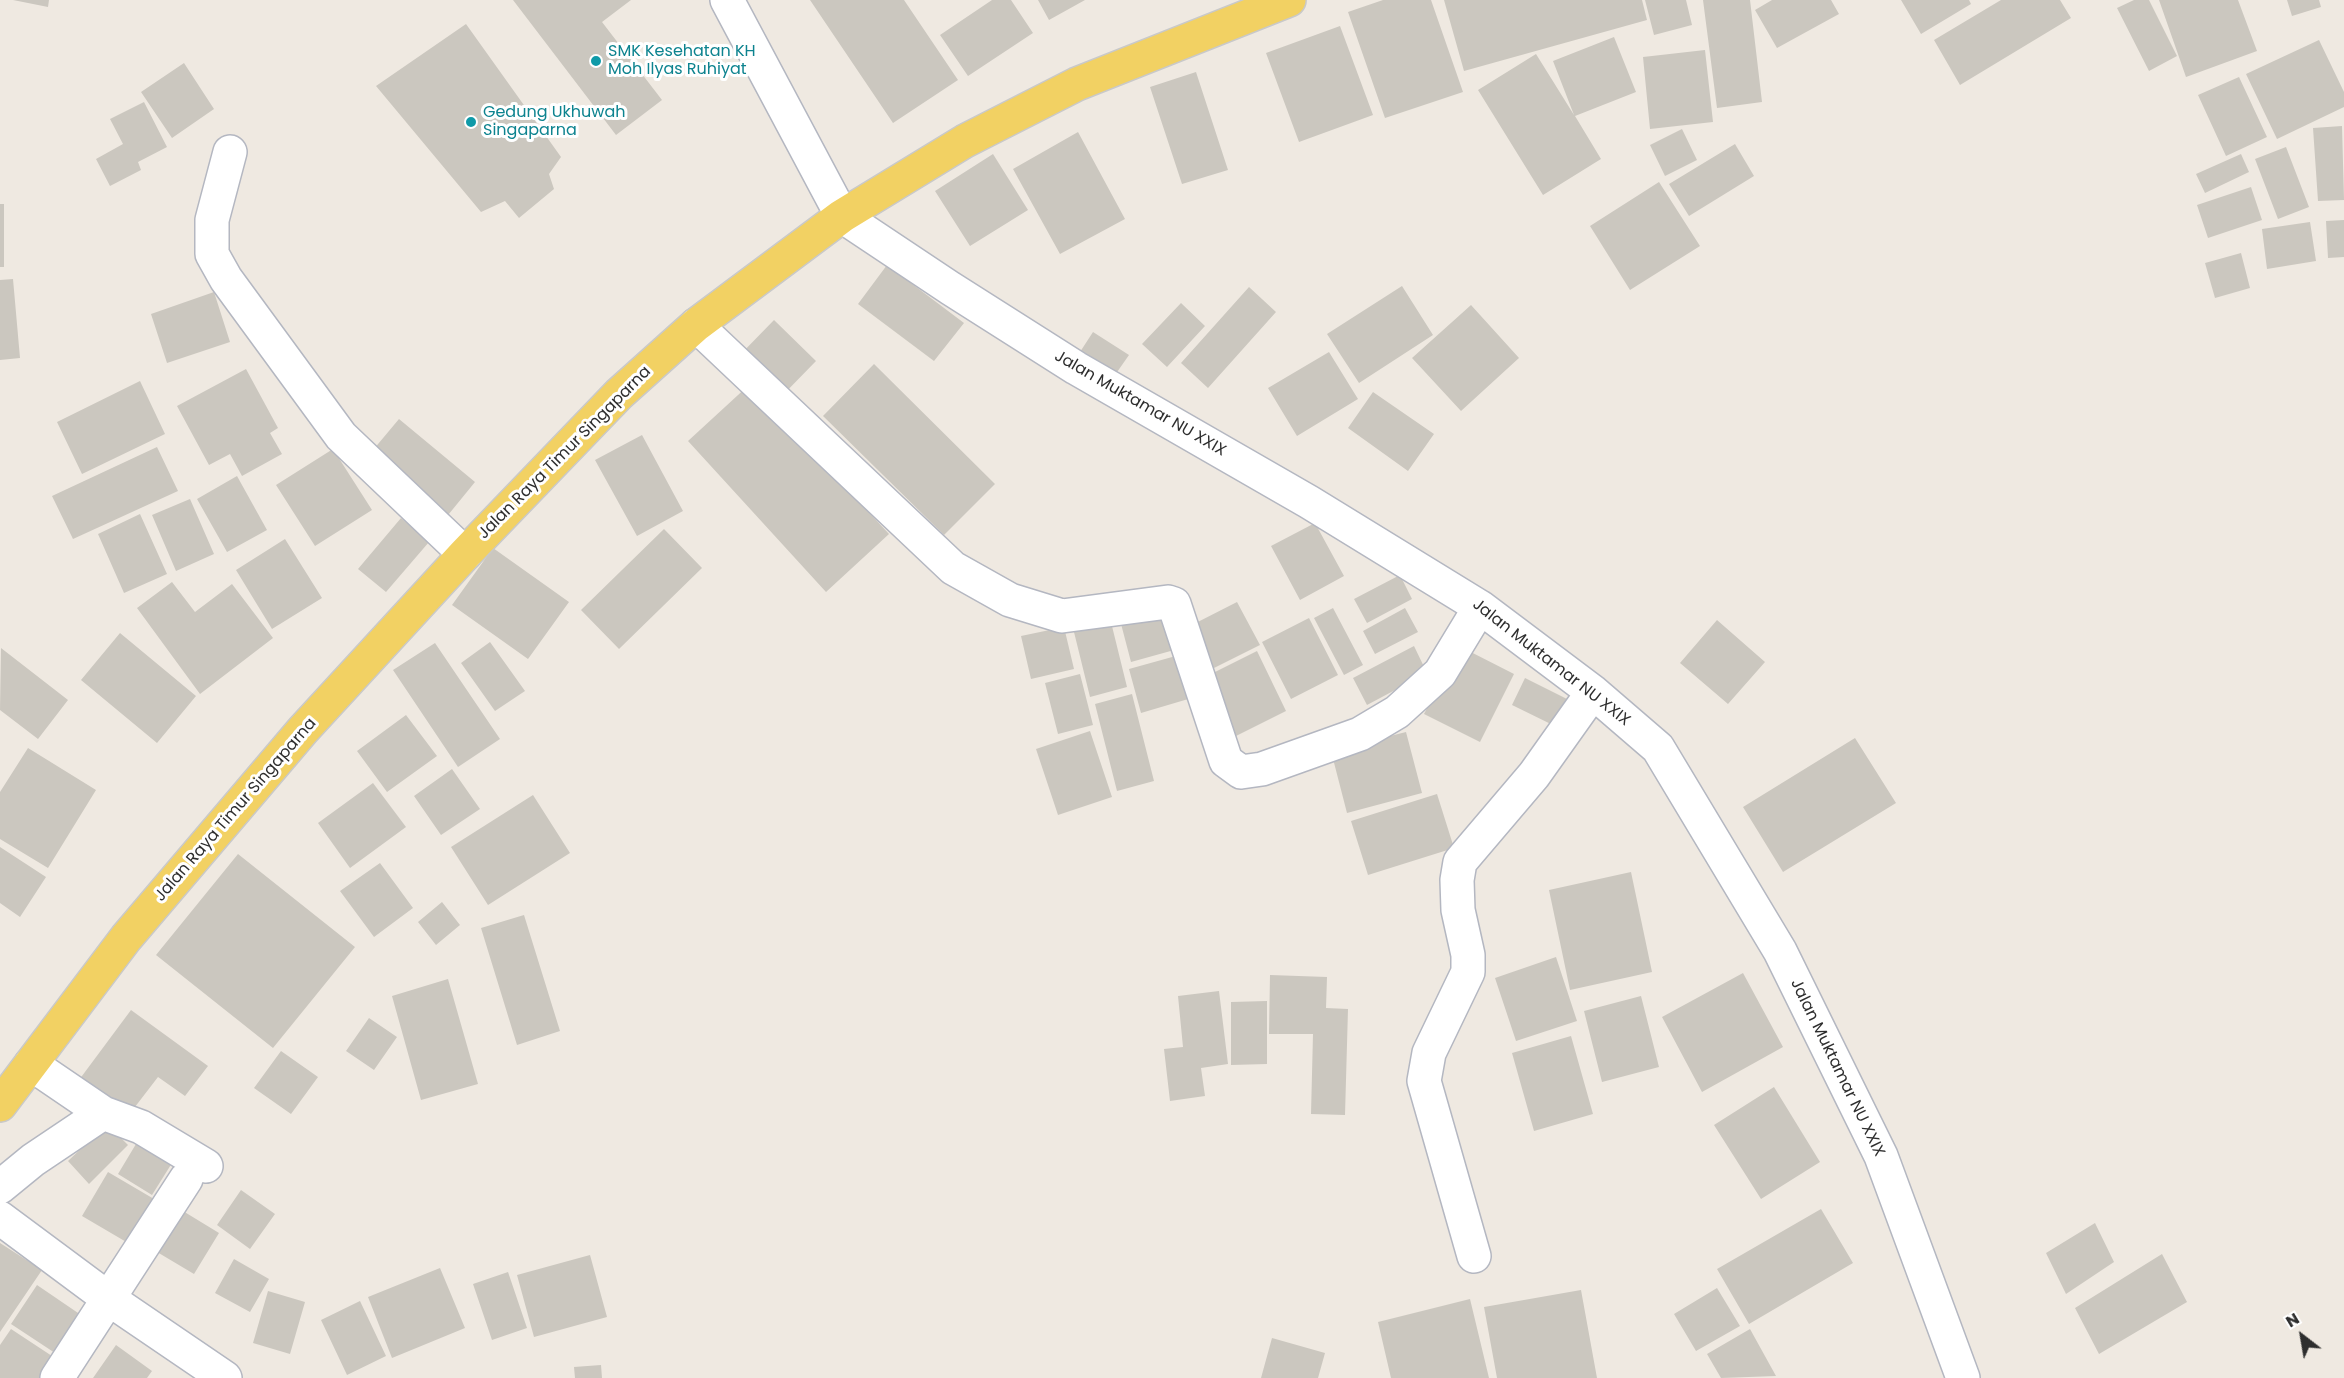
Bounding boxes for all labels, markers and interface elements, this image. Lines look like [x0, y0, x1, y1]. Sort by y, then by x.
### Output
place label: SMK Kesehatan KH Moh Ilyas Ruhiyat [608, 42, 756, 80]
marker: SMK Kesehatan KH Moh Ilyas Ruhiyat [589, 54, 603, 68]
place label: Gedung Ukhuwah Singaparna [483, 103, 625, 141]
marker: Gedung Ukhuwah Singaparna [464, 115, 478, 129]
street label: Jalan Muktamar NU XXIX [1051, 347, 1229, 461]
street label: Jalan Raya Timur Singaparna [475, 363, 655, 543]
street label: Jalan Muktamar NU XXIX [1468, 595, 1634, 731]
street label: Jalan Raya Timur Singaparna [151, 714, 321, 906]
street label: Jalan Muktamar NU XXIX [1786, 976, 1888, 1160]
north arrow [2272, 1306, 2332, 1366]
text: N [2281, 1307, 2304, 1333]

